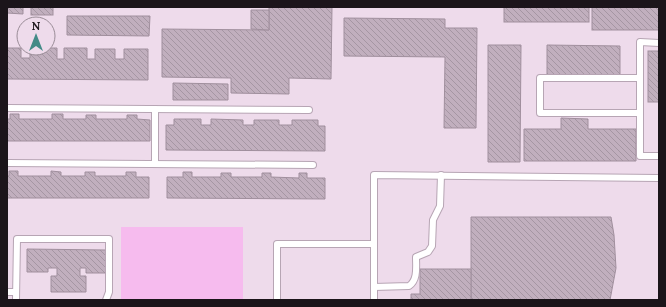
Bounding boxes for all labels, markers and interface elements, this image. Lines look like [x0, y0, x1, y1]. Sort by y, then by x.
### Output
north arrow [16, 16, 56, 56]
text: N [32, 19, 41, 33]

